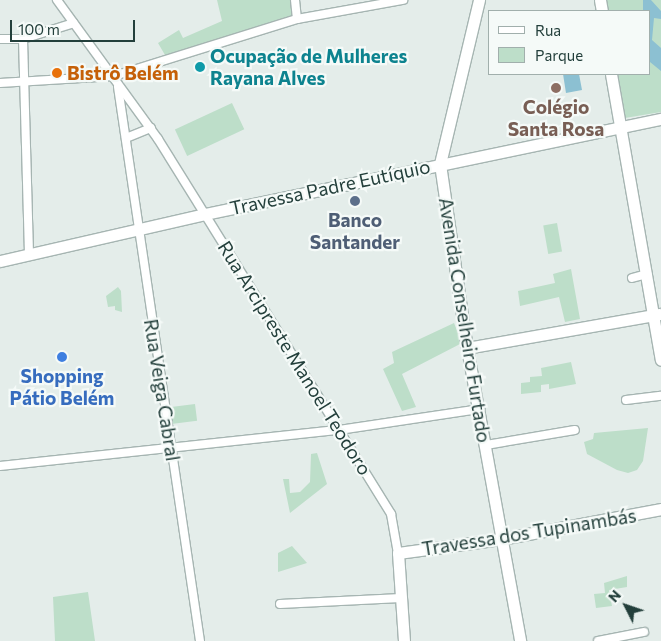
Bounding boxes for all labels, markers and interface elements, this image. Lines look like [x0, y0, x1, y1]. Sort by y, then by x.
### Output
scale bar [12, 10, 138, 42]
legend [488, 10, 651, 75]
text: 100 m [18, 20, 60, 38]
text: Rua [535, 21, 561, 39]
place label: Ocupação de Mulheres Rayana Alves [210, 45, 407, 89]
text: Parque [535, 46, 583, 64]
marker: Ocupação de Mulheres Rayana Alves [194, 61, 206, 73]
place label: Bistrô Belém [67, 62, 179, 84]
marker: Bistrô Belém [51, 67, 63, 79]
marker: Colégio Santa Rosa [550, 82, 562, 94]
place label: Colégio Santa Rosa [508, 96, 604, 140]
street label: Travessa Padre Eutíquio [228, 155, 432, 219]
marker: Banco Santander [349, 195, 361, 207]
street label: Avenida Conselheiro Furtado [434, 196, 496, 444]
place label: Banco Santander [310, 209, 400, 253]
street label: Rua Arcipreste Manoel Teodoro [213, 237, 377, 479]
street label: Rua Veiga Cabral [140, 317, 184, 463]
marker: Shopping Pátio Belém [56, 351, 68, 363]
place label: Shopping Pátio Belém [10, 365, 114, 409]
street label: Travessa dos Tupinambás [420, 504, 638, 560]
north arrow [601, 581, 651, 631]
text: N [604, 586, 624, 605]

